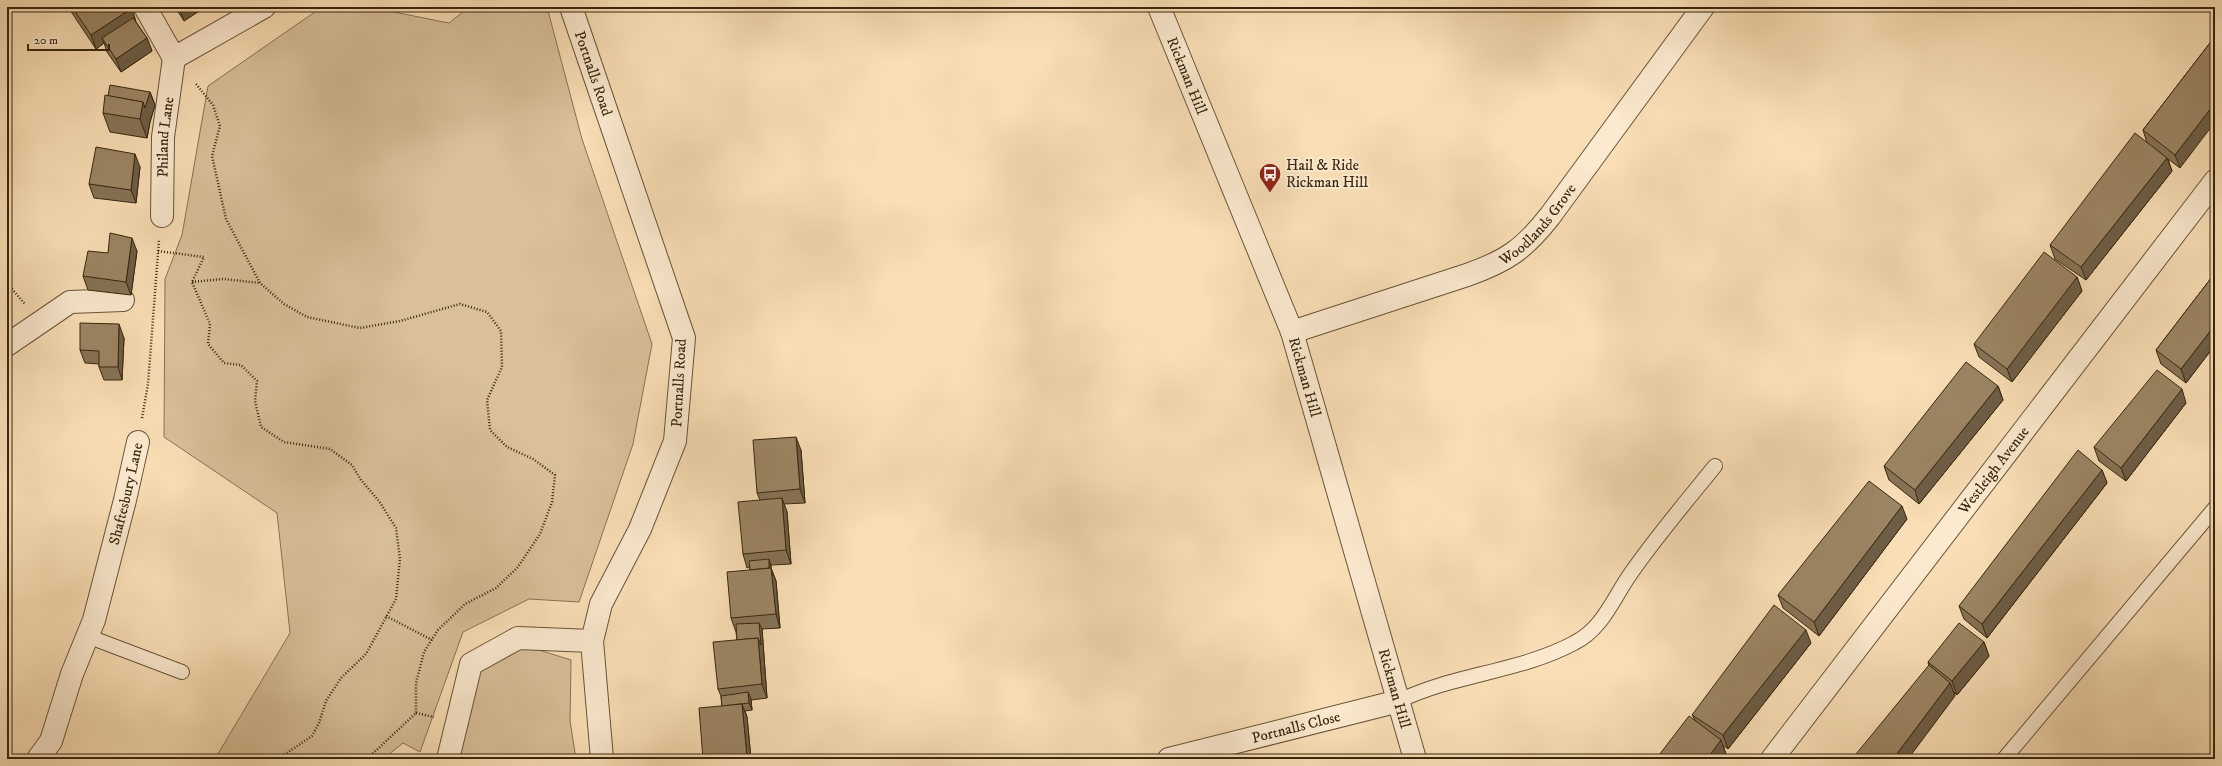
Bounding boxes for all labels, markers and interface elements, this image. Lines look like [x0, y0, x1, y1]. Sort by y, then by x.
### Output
scale bar [28, 26, 109, 52]
street label: Portnalls Road [570, 28, 617, 119]
text: 20 m [34, 33, 58, 48]
street label: Rickman Hill [1163, 34, 1212, 117]
street label: Philand Lane [153, 96, 178, 178]
place label: Hail & Ride Rickman Hill [1286, 156, 1368, 192]
bus stop icon: Hail & Ride Rickman Hill [1257, 161, 1283, 194]
street label: Woodlands Grove [1495, 180, 1580, 270]
street label: Rickman Hill [1284, 335, 1326, 420]
street label: Portnalls Road [667, 338, 691, 428]
street label: Westleigh Avenue [1953, 423, 2033, 518]
street label: Shaftesbury Lane [104, 441, 147, 547]
street label: Rickman Hill [1374, 646, 1415, 731]
street label: Portnalls Close [1250, 707, 1342, 747]

